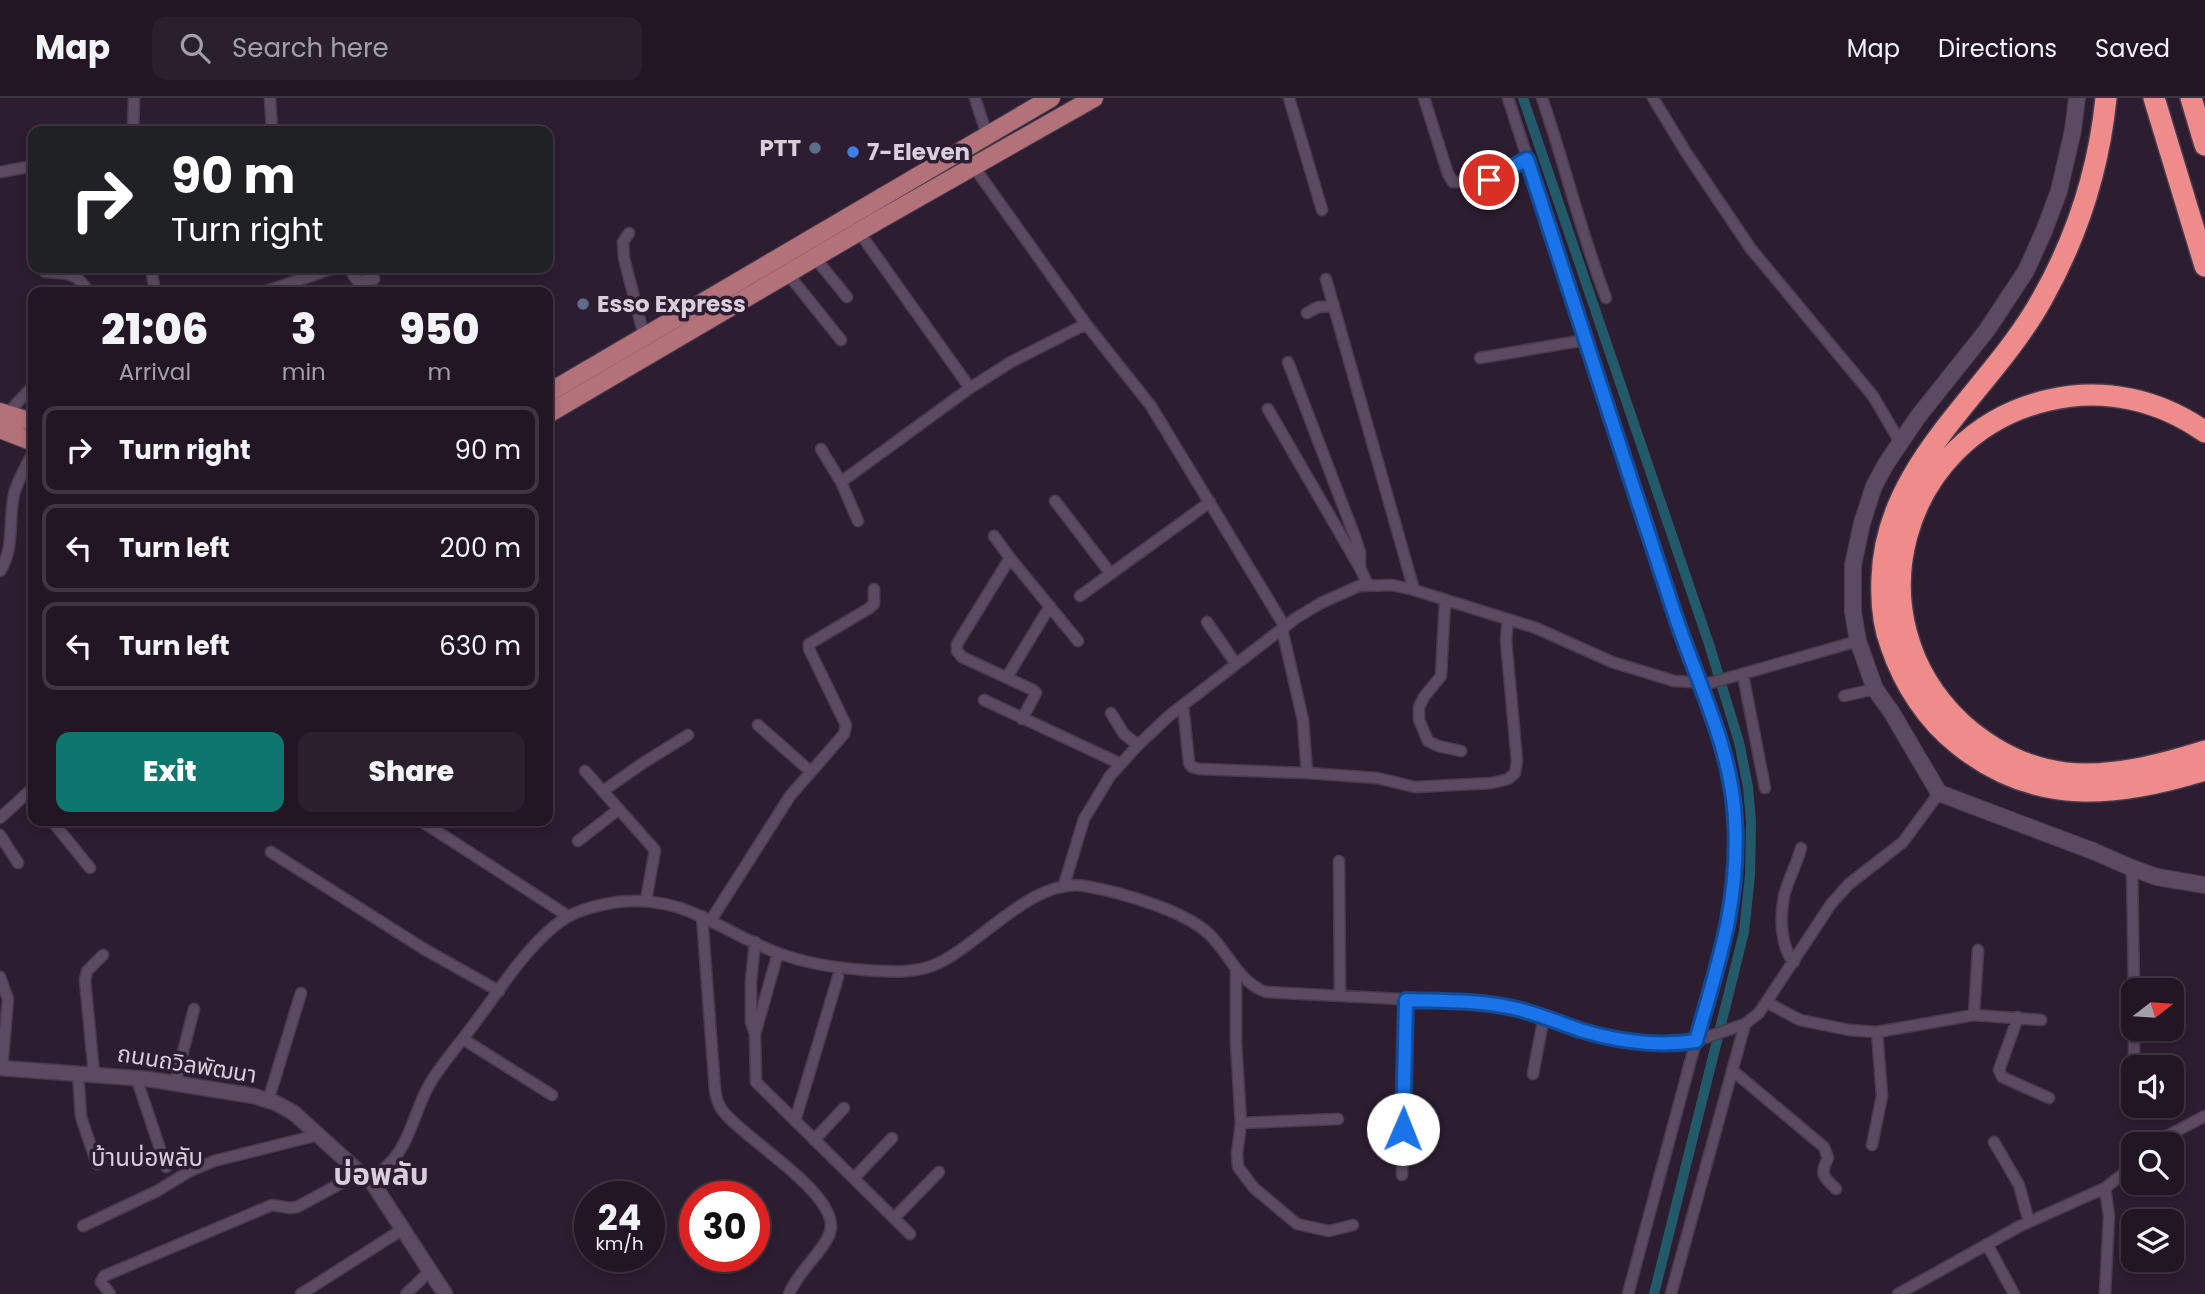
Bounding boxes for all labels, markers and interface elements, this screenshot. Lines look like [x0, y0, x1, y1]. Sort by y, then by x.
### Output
search box [152, 17, 642, 80]
text: Map [35, 24, 110, 71]
icon: search [176, 29, 214, 67]
text: Search here [232, 30, 389, 66]
text: Map [1847, 32, 1900, 65]
text: Directions [1938, 32, 2057, 65]
text: Saved [2095, 32, 2170, 65]
place label: PTT [759, 132, 801, 164]
place label: 7-Eleven [867, 136, 970, 168]
marker: PTT [807, 140, 823, 156]
text: 90 m [171, 142, 295, 210]
marker: 7-Eleven [845, 144, 861, 160]
pin [1459, 150, 1519, 210]
icon: right [56, 154, 147, 245]
icon: arrive [1470, 161, 1508, 199]
text: Turn right [171, 207, 323, 252]
place label: Esso Express [597, 288, 746, 320]
marker: Esso Express [575, 296, 591, 312]
text: 21:06 [101, 300, 208, 359]
text: 3 [291, 300, 317, 359]
text: 950 [399, 300, 480, 359]
text: Arrival [119, 356, 191, 388]
text: min [282, 356, 326, 388]
text: m [428, 356, 451, 388]
icon: right [60, 431, 98, 469]
text: Turn right [119, 432, 251, 468]
text: 90 m [455, 432, 521, 468]
icon: left [60, 529, 98, 567]
text: Turn left [119, 530, 230, 566]
text: 200 m [440, 530, 521, 566]
icon: left [60, 627, 98, 665]
text: Turn left [119, 628, 230, 664]
text: 630 m [439, 628, 521, 664]
button: Exit [56, 732, 284, 812]
button: Share [298, 732, 525, 812]
north arrow [2121, 978, 2184, 1041]
map controls [2121, 978, 2184, 1272]
street label: ถนนถวิลพัฒนา [115, 1037, 259, 1091]
button: sound [2121, 1055, 2184, 1118]
position arrow [1366, 1092, 1440, 1166]
button: search [2121, 1132, 2184, 1195]
district label: บ้านบ่อพลับ [91, 1141, 203, 1174]
district label: บ่อพลับ [333, 1153, 429, 1196]
speed limit sign: 30 [679, 1181, 770, 1272]
text: 24 [598, 1193, 641, 1242]
button: layers [2121, 1209, 2184, 1272]
text: km/h [596, 1231, 643, 1256]

